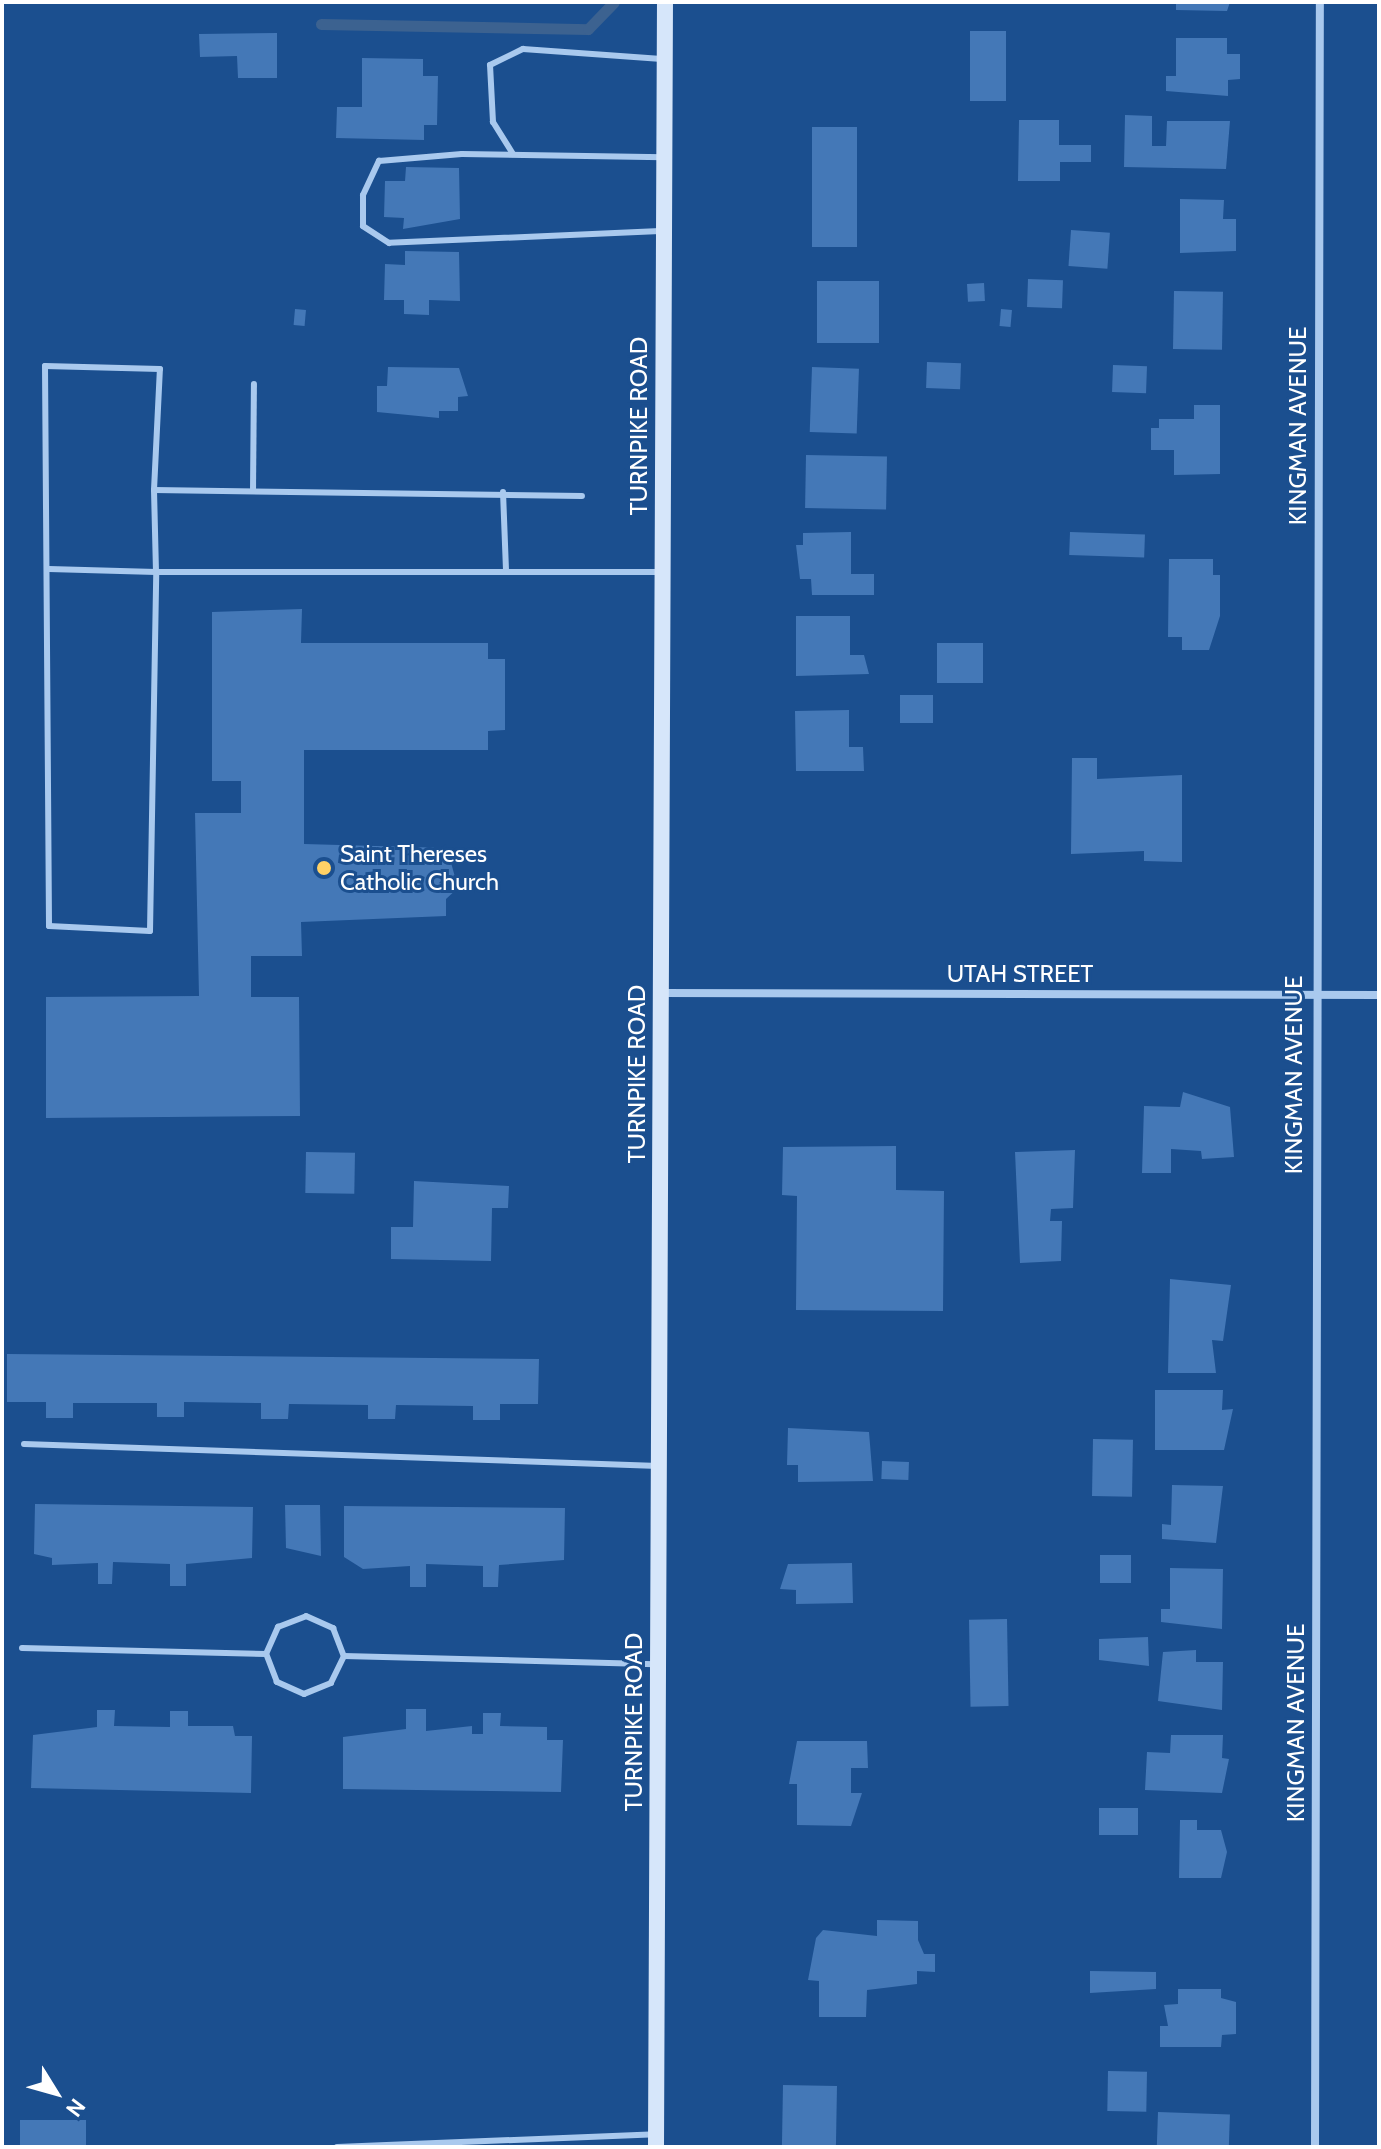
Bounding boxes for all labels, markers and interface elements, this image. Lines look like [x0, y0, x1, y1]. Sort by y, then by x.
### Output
street label: KINGMAN AVENUE [1284, 327, 1312, 525]
street label: TURNPIKE ROAD [625, 337, 653, 515]
place label: Saint Thereses Catholic Church [340, 840, 499, 896]
marker: Saint Thereses Catholic Church [315, 859, 333, 877]
street label: UTAH STREET [947, 960, 1093, 988]
street label: KINGMAN AVENUE [1280, 976, 1308, 1174]
street label: TURNPIKE ROAD [623, 985, 651, 1163]
street label: KINGMAN AVENUE [1282, 1624, 1310, 1822]
street label: TURNPIKE ROAD [620, 1633, 648, 1811]
north arrow [16, 2053, 96, 2133]
text: N [60, 2093, 91, 2122]

